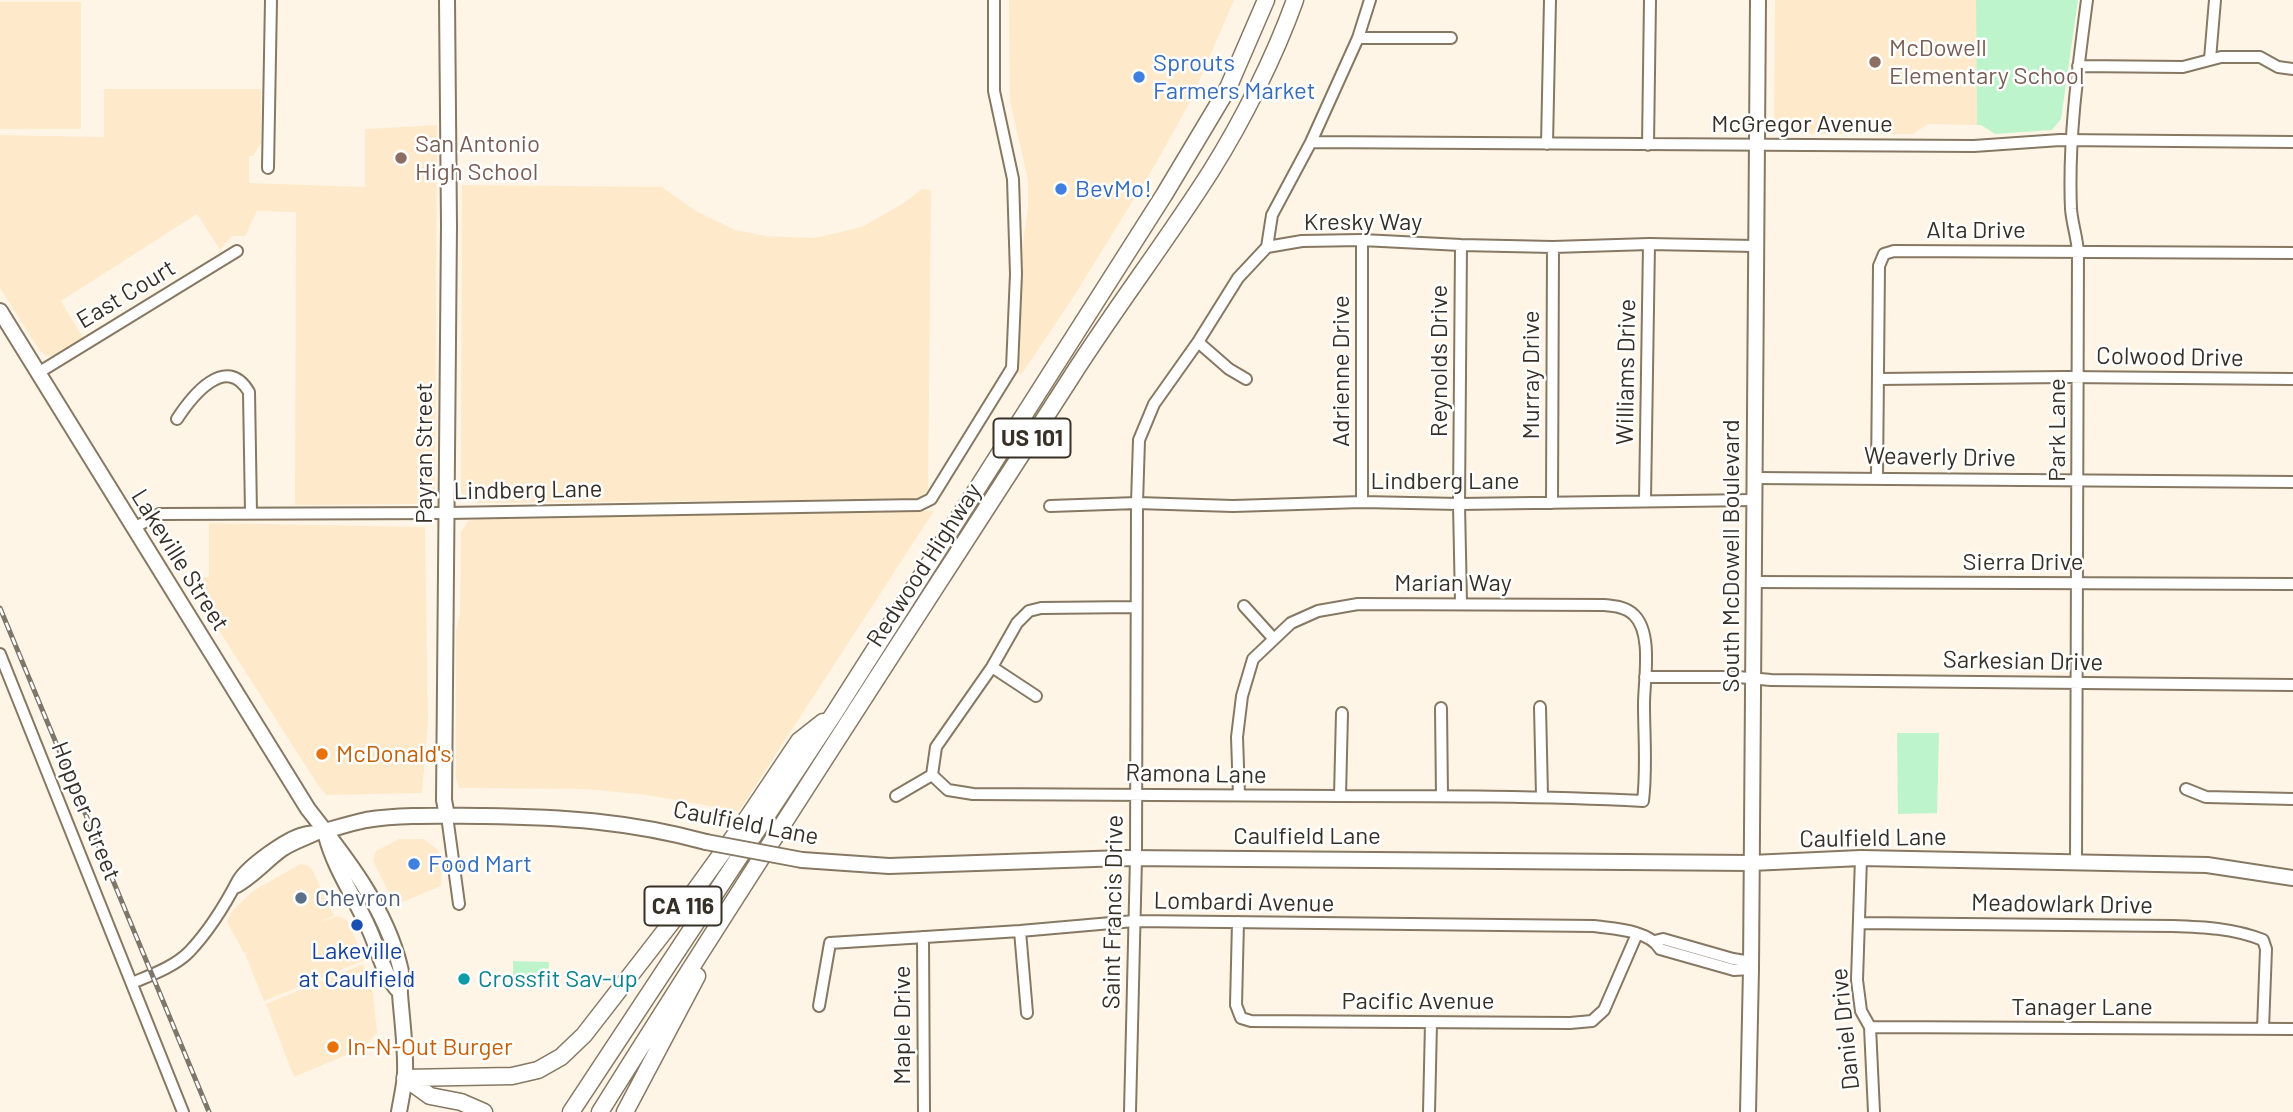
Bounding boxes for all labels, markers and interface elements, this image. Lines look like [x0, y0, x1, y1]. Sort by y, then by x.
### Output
place label: McDowell Elementary School [1889, 34, 2084, 90]
place label: Sprouts Farmers Market [1153, 49, 1315, 105]
marker: McDowell Elementary School [1867, 54, 1883, 70]
marker: Sprouts Farmers Market [1131, 69, 1147, 85]
street label: McGregor Avenue [1711, 110, 1893, 138]
place label: San Antonio High School [415, 130, 540, 186]
marker: San Antonio High School [393, 150, 409, 166]
place label: BevMo! [1075, 175, 1152, 203]
marker: BevMo! [1053, 181, 1069, 197]
street label: Kresky Way [1304, 208, 1422, 236]
street label: Alta Drive [1926, 216, 2026, 244]
street label: East Court [71, 253, 181, 335]
street label: Reynolds Drive [1425, 285, 1453, 437]
street label: Adrienne Drive [1327, 295, 1355, 447]
street label: Williams Drive [1610, 299, 1642, 445]
street label: Murray Drive [1517, 311, 1545, 439]
street label: Colwood Drive [2096, 341, 2244, 373]
street label: Park Lane [2043, 378, 2071, 482]
street label: Payran Street [410, 382, 438, 524]
road number: US 101 [993, 418, 1070, 458]
street label: South McDowell Boulevard [1717, 419, 1745, 693]
street label: Weaverly Drive [1864, 441, 2016, 473]
street label: Lindberg Lane [1371, 467, 1519, 495]
street label: Lindberg Lane [453, 474, 603, 506]
street label: Redwood Highway [860, 478, 988, 652]
street label: Lakeville Street [125, 484, 235, 636]
street label: Sierra Drive [1963, 548, 2083, 576]
street label: Marian Way [1394, 569, 1512, 597]
street label: Sarkesian Drive [1943, 645, 2103, 677]
street label: Hopper Street [45, 737, 127, 885]
place label: McDonald's [336, 740, 451, 768]
marker: McDonald's [314, 746, 330, 762]
street label: Ramona Lane [1125, 758, 1267, 790]
street label: Caulfield Lane [671, 795, 821, 851]
street label: Saint Francis Drive [1097, 815, 1129, 1009]
street label: Caulfield Lane [1233, 822, 1381, 850]
street label: Caulfield Lane [1799, 822, 1947, 854]
place label: Food Mart [428, 850, 532, 878]
marker: Food Mart [406, 856, 422, 872]
place label: Chevron [315, 884, 401, 912]
road number: CA 116 [644, 886, 722, 925]
street label: Lombardi Avenue [1153, 886, 1335, 918]
street label: Meadowlark Drive [1971, 888, 2153, 920]
marker: Chevron [293, 890, 309, 906]
marker: Lakeville at Caulfield [349, 917, 365, 933]
place label: Lakeville at Caulfield [299, 937, 415, 993]
place label: Crossfit Sav-up [478, 965, 638, 993]
street label: Maple Drive [888, 965, 916, 1085]
street label: Daniel Drive [1824, 967, 1866, 1091]
marker: Crossfit Sav-up [456, 971, 472, 987]
street label: Pacific Avenue [1341, 987, 1495, 1015]
street label: Tanager Lane [2011, 993, 2153, 1021]
place label: In-N-Out Burger [347, 1033, 513, 1061]
marker: In-N-Out Burger [325, 1039, 341, 1055]

